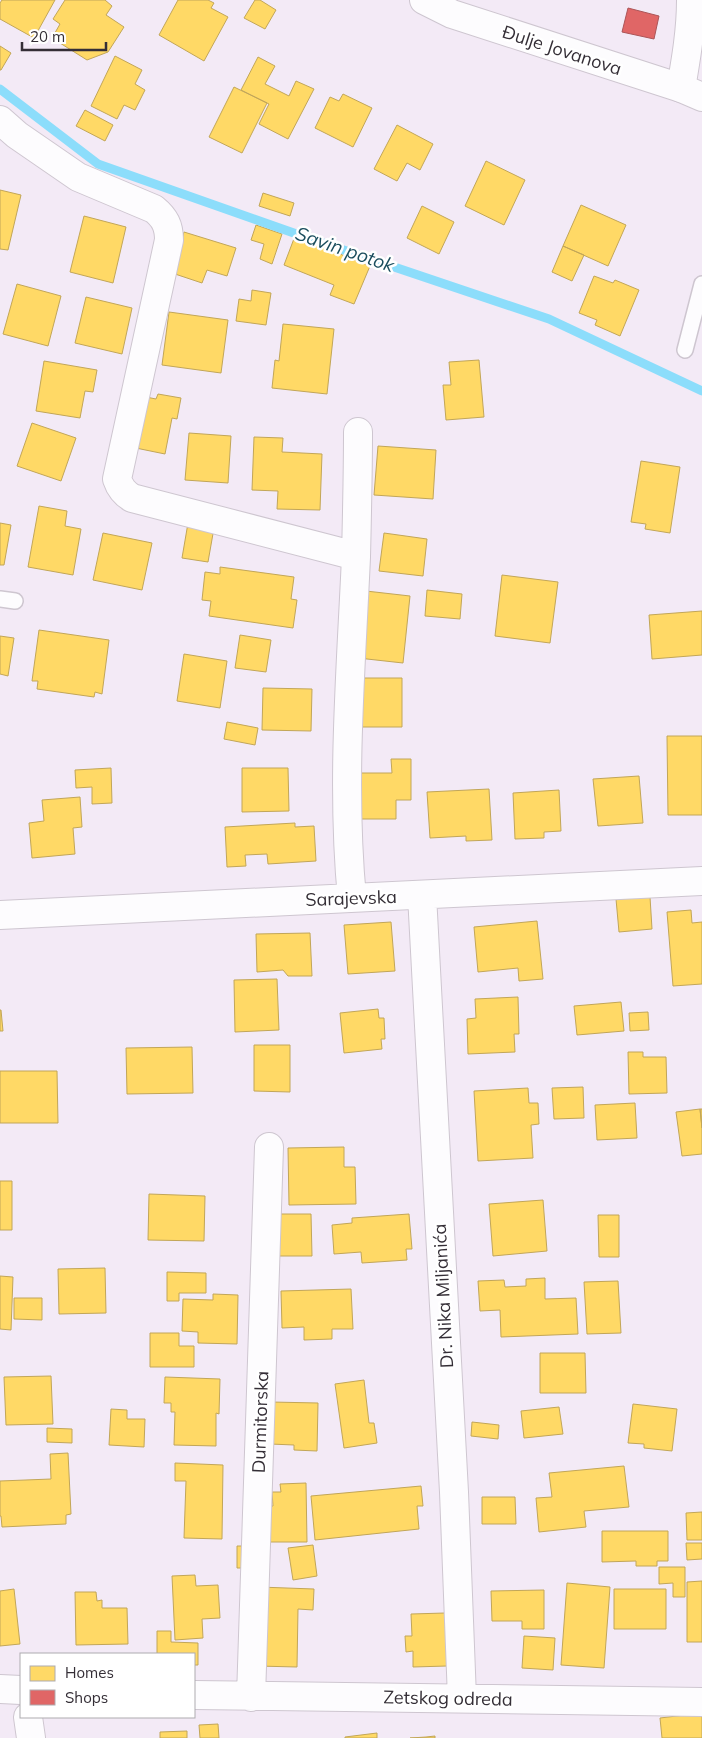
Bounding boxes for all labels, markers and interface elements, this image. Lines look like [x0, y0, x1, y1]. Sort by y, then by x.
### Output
scale bar [22, 20, 106, 52]
street label: Đulje Jovanova [499, 20, 625, 80]
text: 20 m [30, 27, 65, 46]
water label: Savin potok [292, 221, 399, 278]
street label: Sarajevska [305, 885, 397, 911]
street label: Dr. Nika Miljanića [428, 1223, 458, 1369]
street label: Durmitorska [247, 1370, 273, 1474]
legend [20, 1653, 195, 1718]
text: Homes [65, 1663, 114, 1682]
street label: Zetskog odreda [383, 1685, 513, 1711]
text: Shops [65, 1688, 108, 1707]

